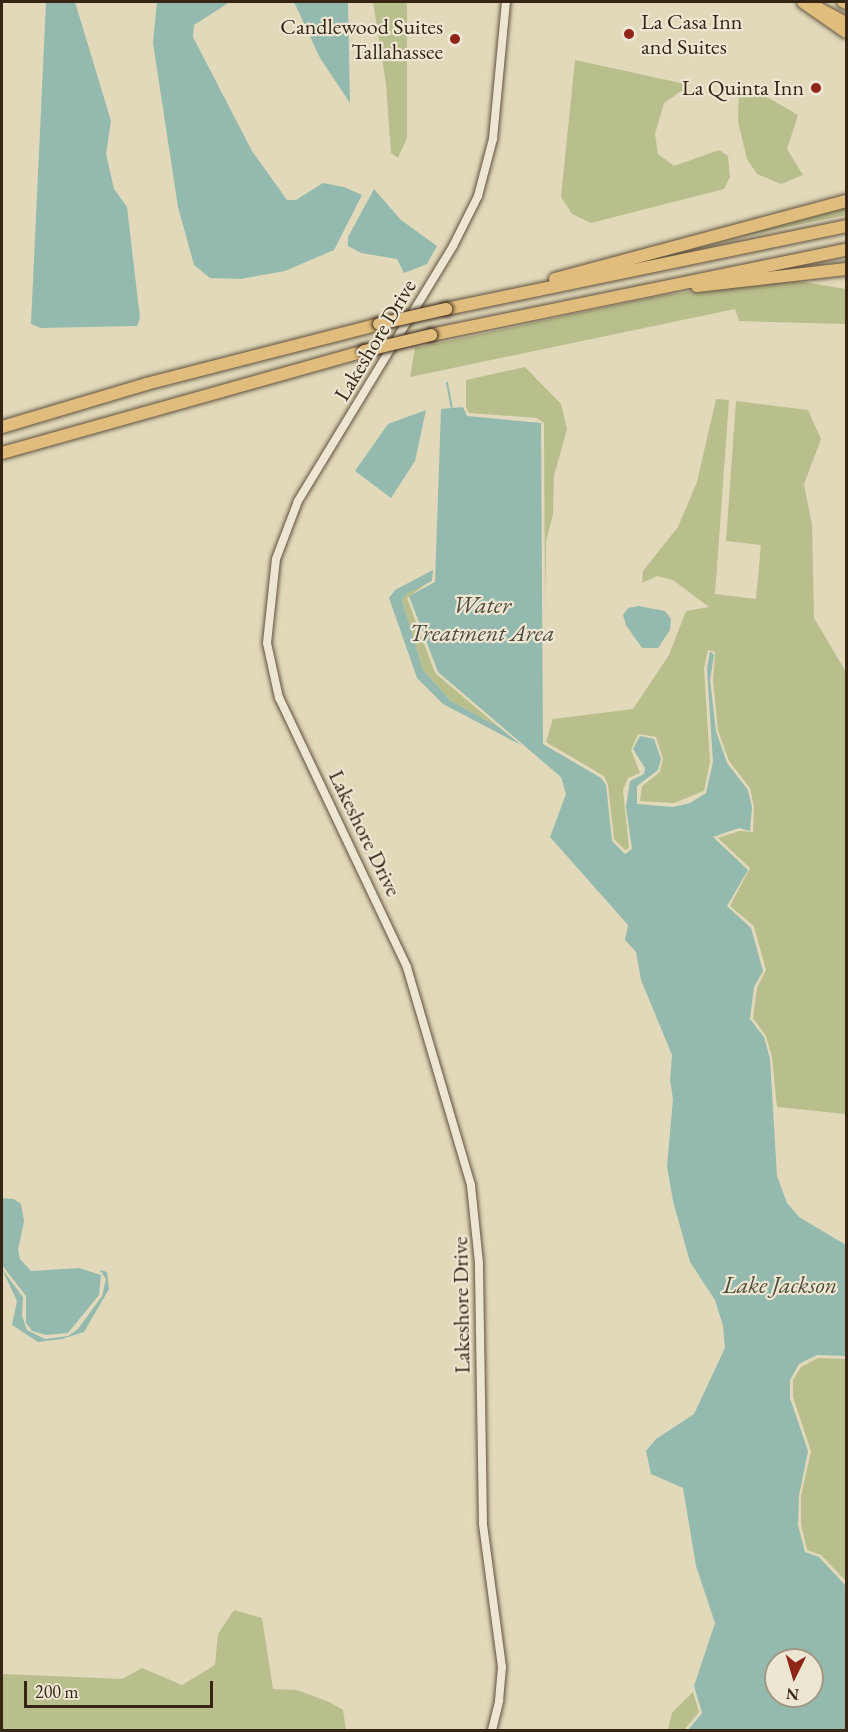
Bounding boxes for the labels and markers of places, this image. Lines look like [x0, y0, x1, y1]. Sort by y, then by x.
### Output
place label: La Casa Inn and Suites [641, 8, 742, 60]
place label: Candlewood Suites Tallahassee [280, 13, 443, 64]
marker: La Casa Inn and Suites [622, 27, 636, 41]
marker: Candlewood Suites Tallahassee [448, 32, 462, 46]
place label: La Quinta Inn [682, 75, 804, 101]
marker: La Quinta Inn [809, 81, 823, 95]

